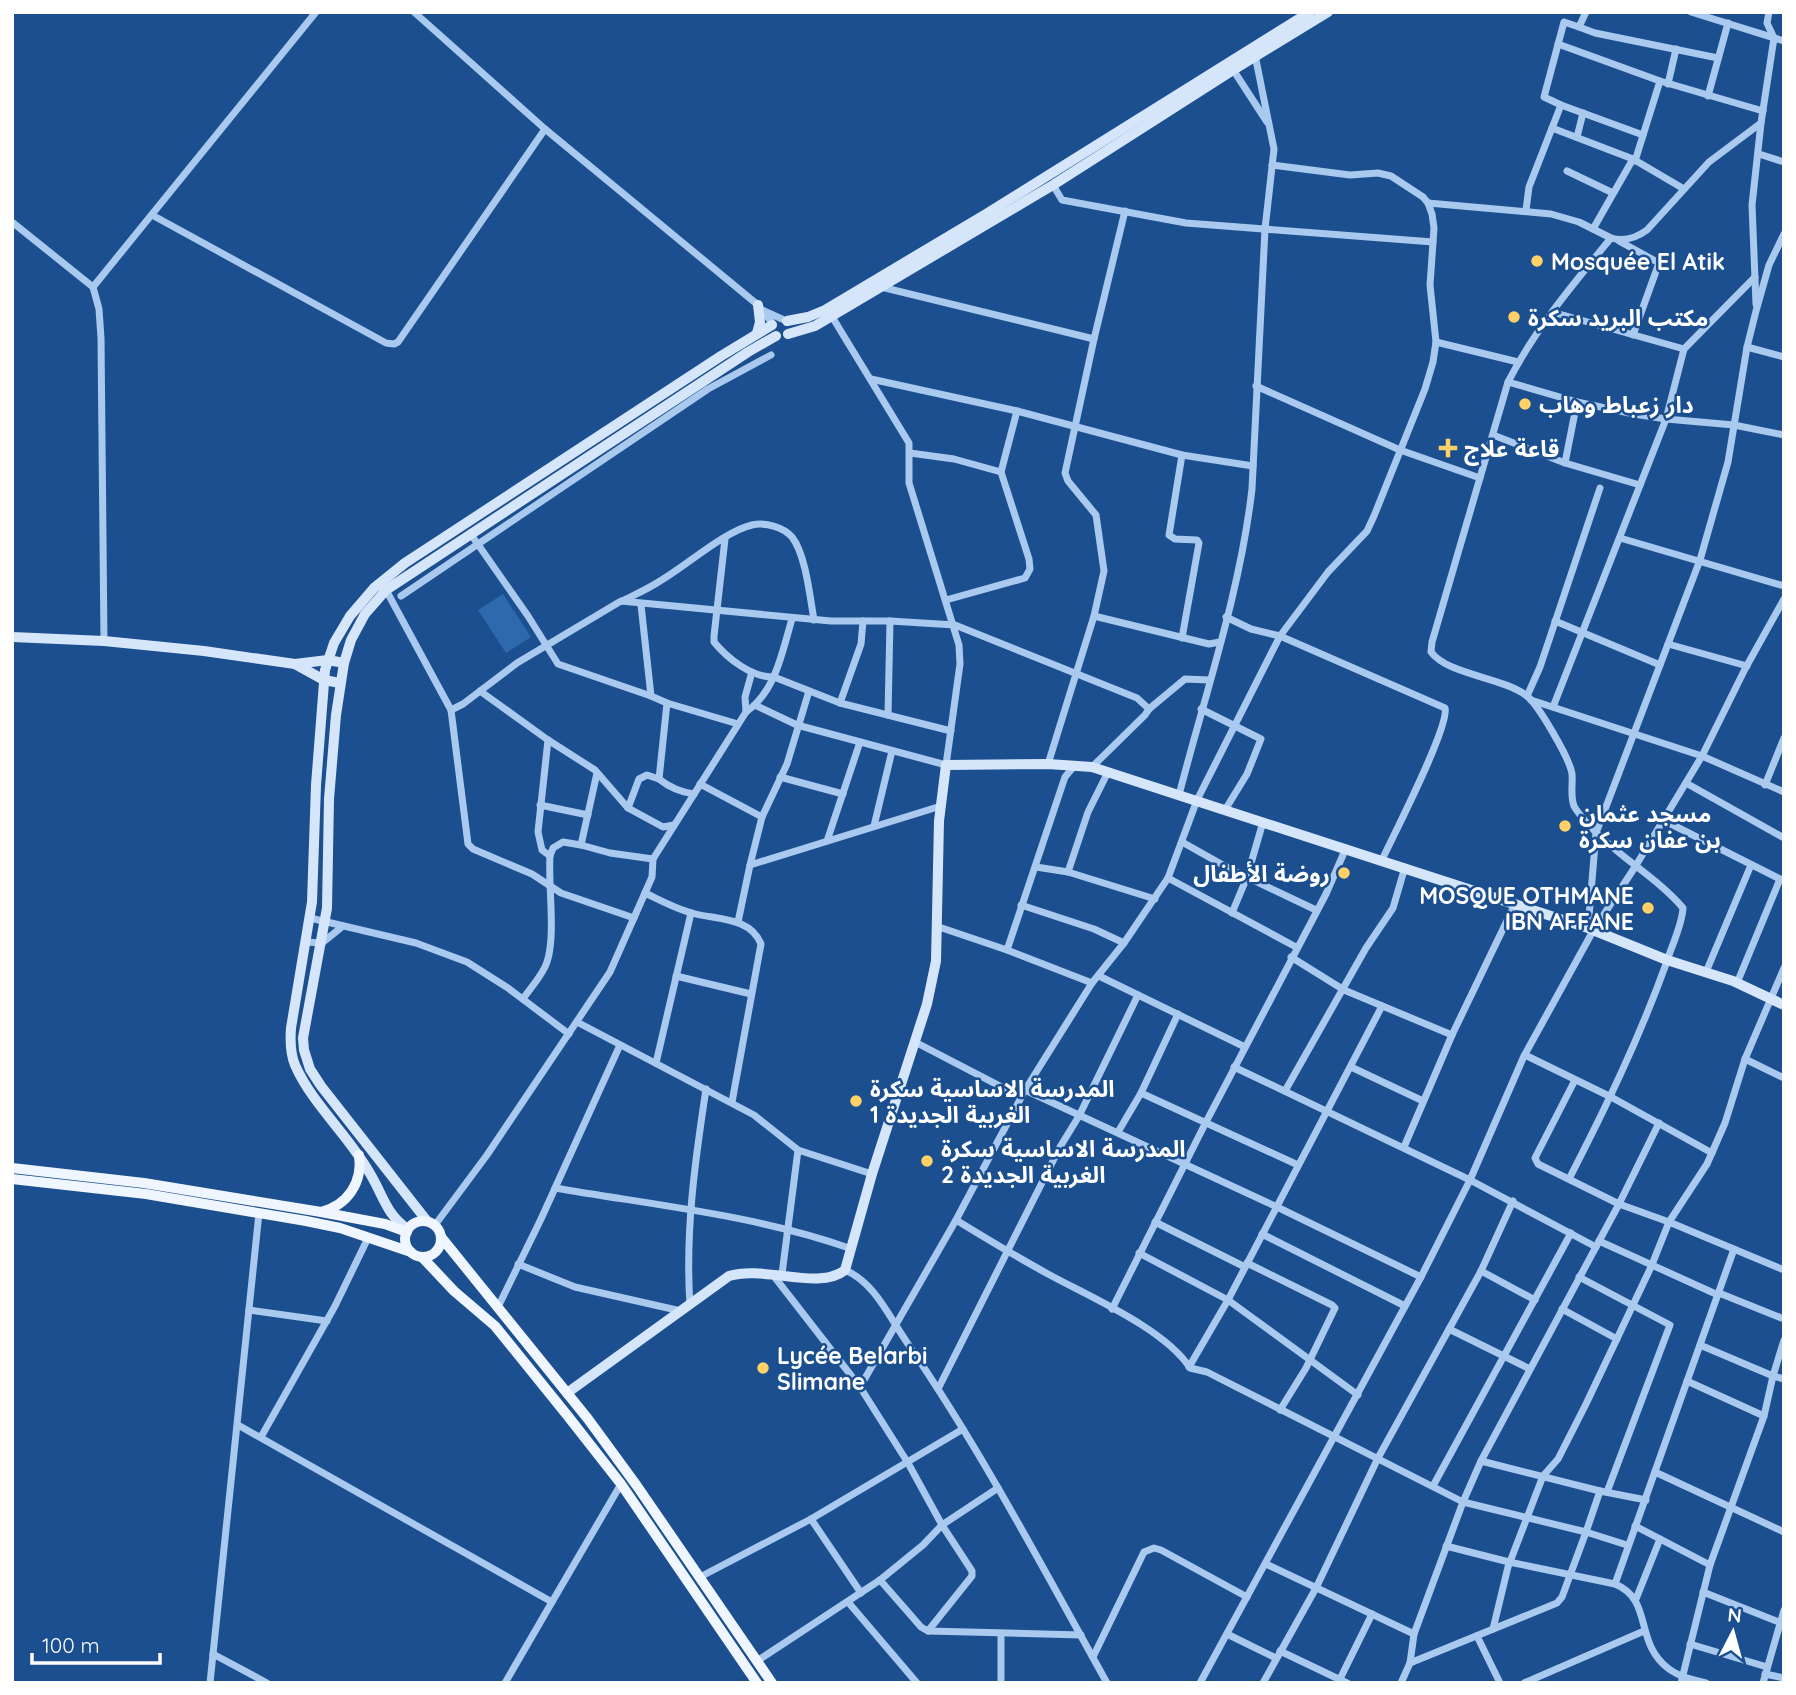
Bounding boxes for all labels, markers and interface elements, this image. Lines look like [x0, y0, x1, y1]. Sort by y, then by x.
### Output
place label: Mosquée El Atik [1551, 247, 1725, 276]
marker: Mosquée El Atik [1529, 253, 1545, 269]
place label: مكتب البريد سكرة [1528, 303, 1708, 332]
marker: مكتب البريد سكرة [1506, 309, 1522, 325]
place label: دار زعباط وهاب [1539, 390, 1694, 419]
marker: دار زعباط وهاب [1517, 396, 1533, 412]
place label: قاعة علاج [1464, 434, 1559, 466]
marker: قاعة علاج [1438, 438, 1458, 458]
place label: مسجد عثمان بن عفان سكرة [1579, 799, 1721, 854]
marker: مسجد عثمان بن عفان سكرة [1557, 818, 1573, 834]
place label: روضة الأطفال [1193, 859, 1330, 888]
marker: روضة الأطفال [1336, 865, 1352, 881]
place label: MOSQUE OTHMANE IBN AFFANE [1419, 881, 1634, 936]
marker: MOSQUE OTHMANE IBN AFFANE [1640, 900, 1656, 916]
place label: المدرسة الاساسية سكرة الغربية الجديدة 1 [870, 1074, 1115, 1129]
marker: المدرسة الاساسية سكرة الغربية الجديدة 1 [848, 1093, 864, 1109]
place label: المدرسة الاساسية سكرة الغربية الجديدة 2 [941, 1134, 1186, 1189]
marker: المدرسة الاساسية سكرة الغربية الجديدة 2 [919, 1153, 935, 1169]
place label: Lycée Belarbi Slimane [777, 1341, 927, 1396]
marker: Lycée Belarbi Slimane [755, 1360, 771, 1376]
north arrow [1698, 1597, 1768, 1667]
text: N [1727, 1602, 1743, 1628]
scale bar [32, 1622, 159, 1666]
text: 100 m [42, 1632, 100, 1658]

